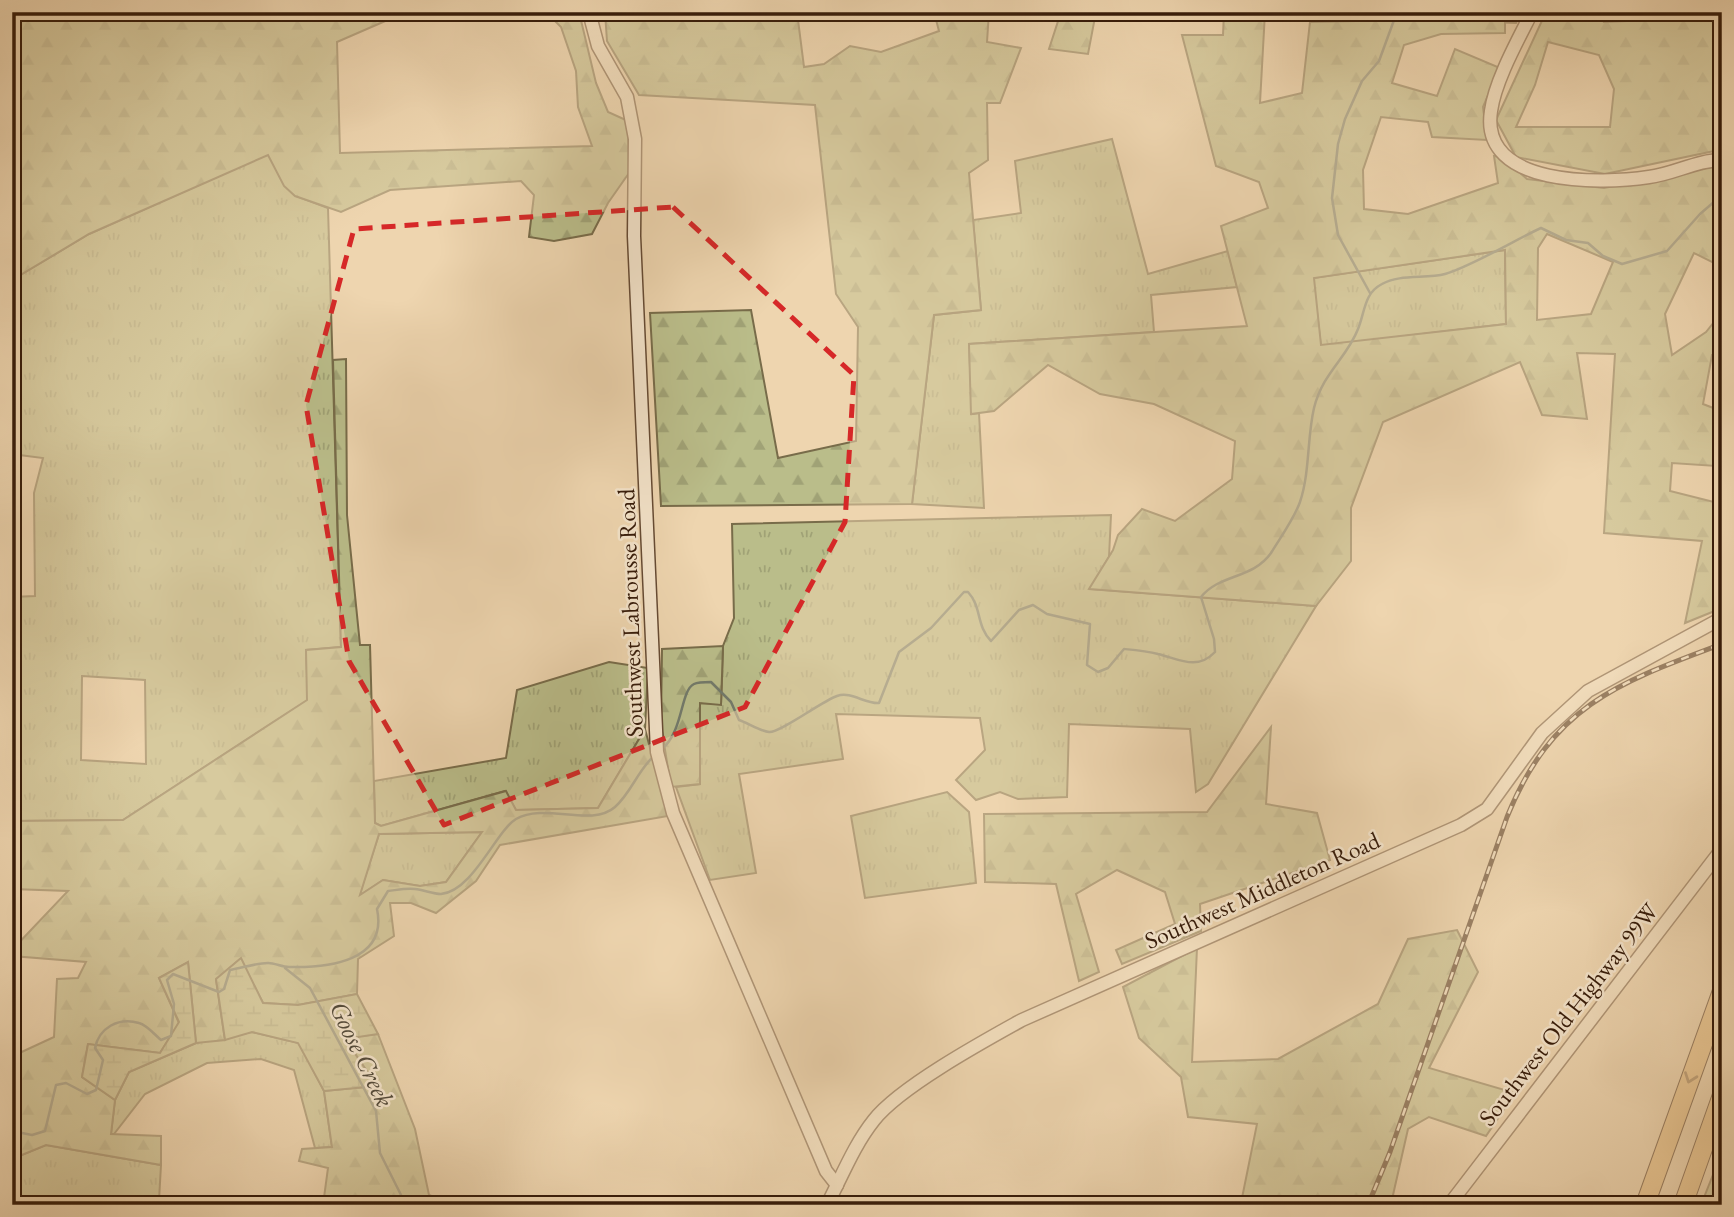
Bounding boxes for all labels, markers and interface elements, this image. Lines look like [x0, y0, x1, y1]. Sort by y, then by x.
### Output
street label: Southwest Labrousse Road [610, 487, 650, 738]
street label: Southwest Middleton Road [1140, 824, 1385, 956]
street label: Southwest Old Highway 99W [1471, 895, 1665, 1132]
water label: Goose Creek [322, 995, 402, 1113]
one-way arrow [1684, 1072, 1698, 1084]

